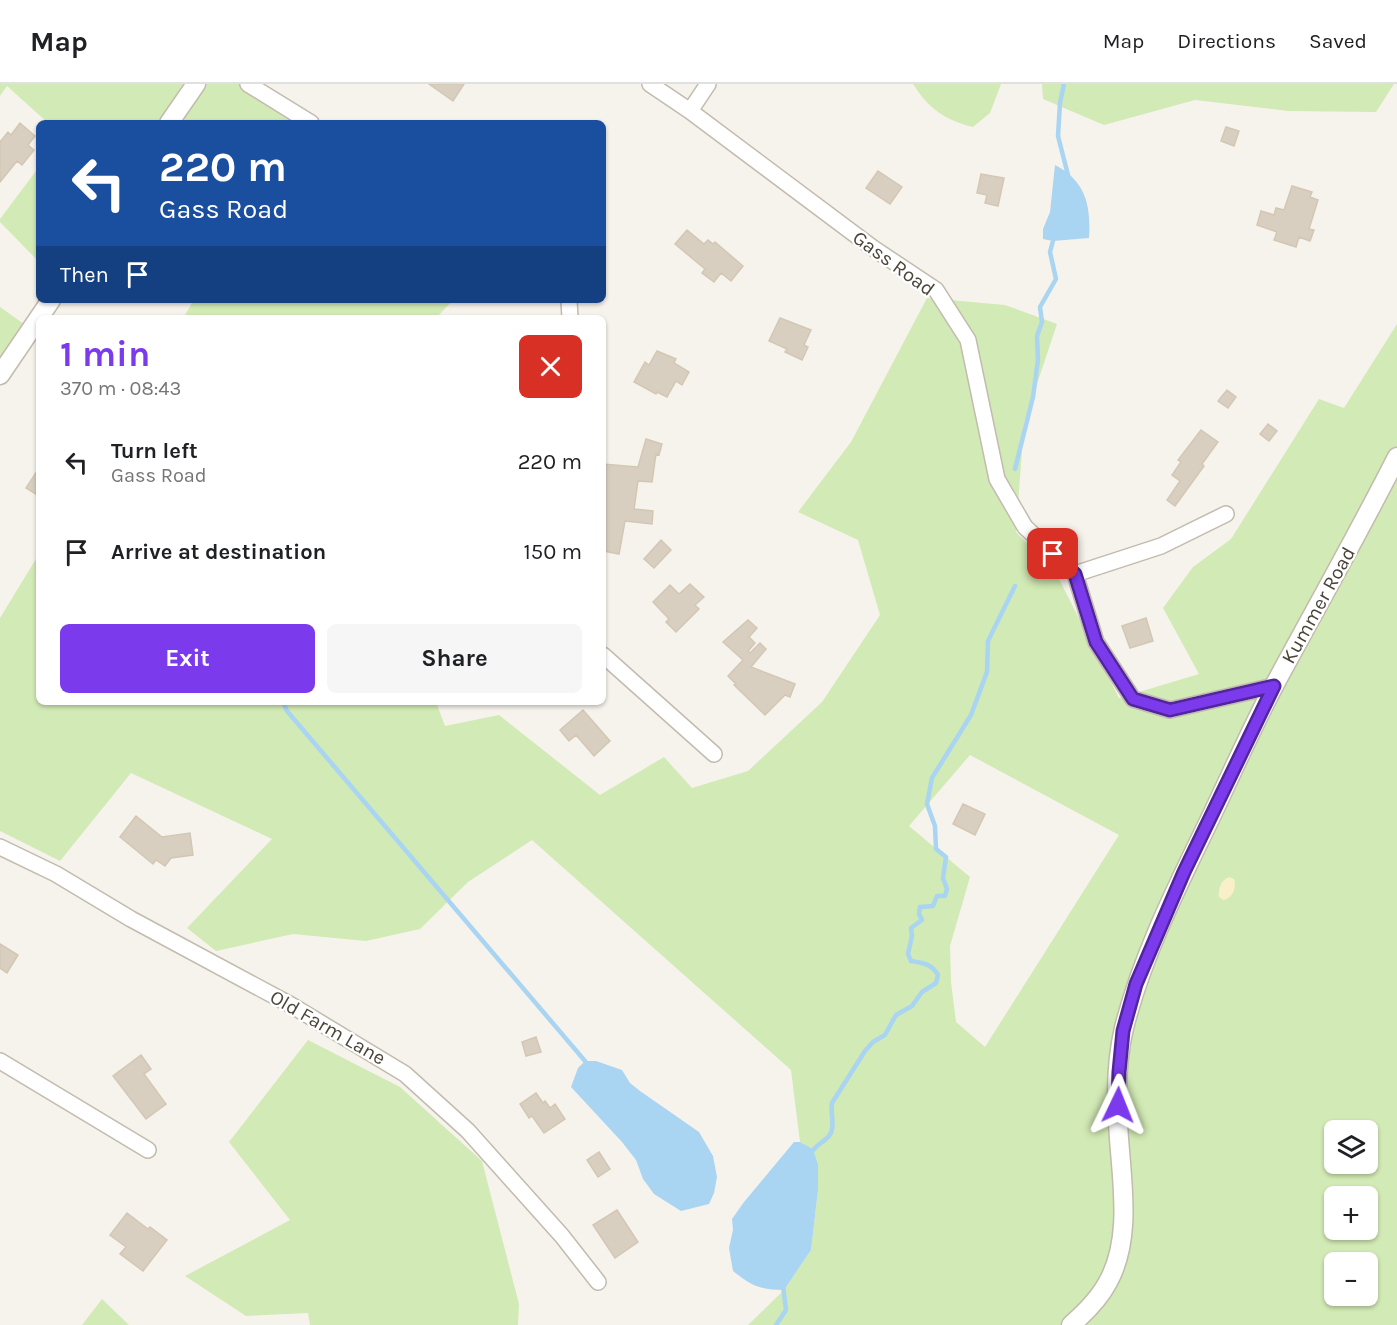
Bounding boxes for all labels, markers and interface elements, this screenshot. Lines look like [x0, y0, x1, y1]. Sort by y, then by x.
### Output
text: Map [30, 25, 88, 58]
text: Map [1103, 29, 1144, 53]
text: Directions [1177, 29, 1276, 53]
text: Saved [1309, 29, 1367, 53]
text: 220 m [159, 142, 287, 192]
icon: left [60, 144, 138, 222]
text: Gass Road [159, 193, 288, 225]
street label: Gass Road [848, 226, 939, 301]
icon: arrive [121, 258, 154, 291]
text: Then [60, 262, 109, 288]
text: 1 min [60, 333, 150, 375]
button: close [519, 335, 582, 398]
text: 370 m · 08:43 [60, 377, 181, 400]
text: Turn left [111, 438, 198, 464]
icon: left [60, 446, 93, 479]
text: 220 m [518, 449, 582, 475]
text: Gass Road [111, 464, 207, 487]
pin [1027, 528, 1078, 579]
icon: arrive [60, 536, 93, 569]
icon: arrive [1036, 537, 1069, 570]
text: Arrive at destination [111, 539, 326, 565]
text: 150 m [523, 539, 582, 565]
street label: Kummer Road [1277, 543, 1360, 668]
button: Exit [60, 624, 315, 693]
button: Share [327, 624, 582, 693]
street label: Old Farm Lane [266, 985, 390, 1070]
position arrow [1086, 1073, 1150, 1137]
map controls [1324, 1120, 1378, 1306]
button: layers [1324, 1120, 1378, 1174]
button: + [1324, 1186, 1378, 1240]
button: − [1324, 1252, 1378, 1306]

